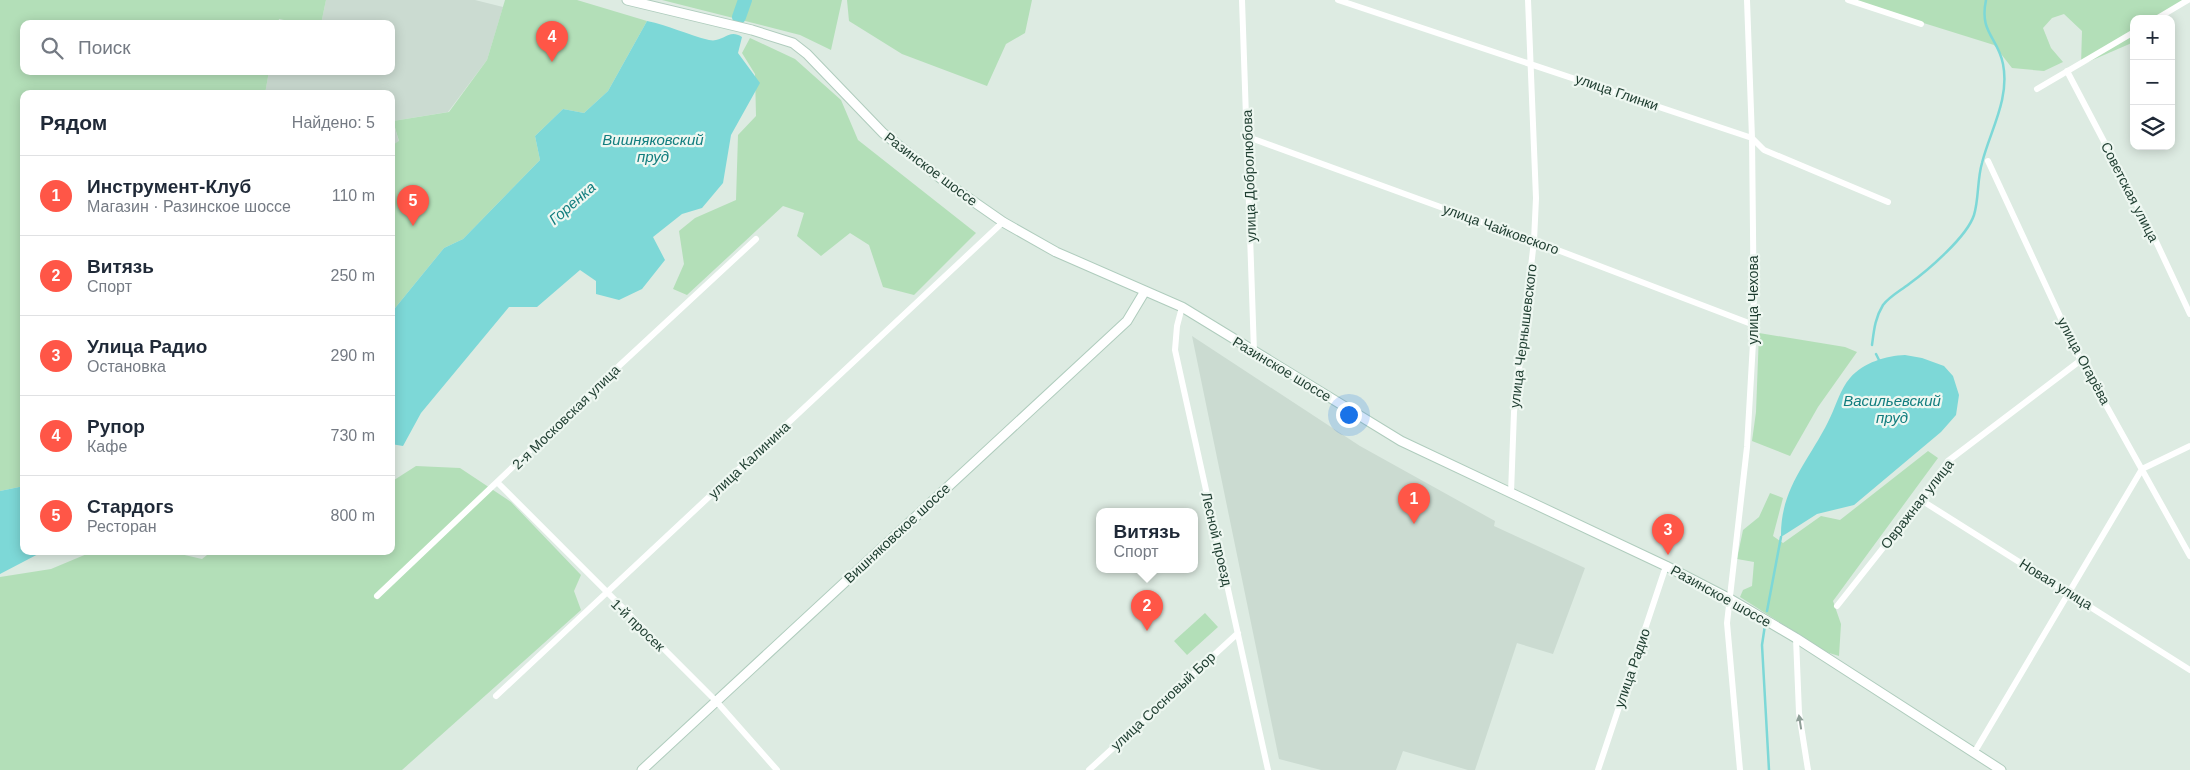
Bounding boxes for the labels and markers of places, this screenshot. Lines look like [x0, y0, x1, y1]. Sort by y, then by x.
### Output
pin: 4 [536, 21, 568, 62]
pin: 5 [397, 185, 429, 226]
pin: 1 [1398, 483, 1430, 524]
pin: 3 [1652, 514, 1684, 555]
pin: 2 [1131, 590, 1163, 631]

